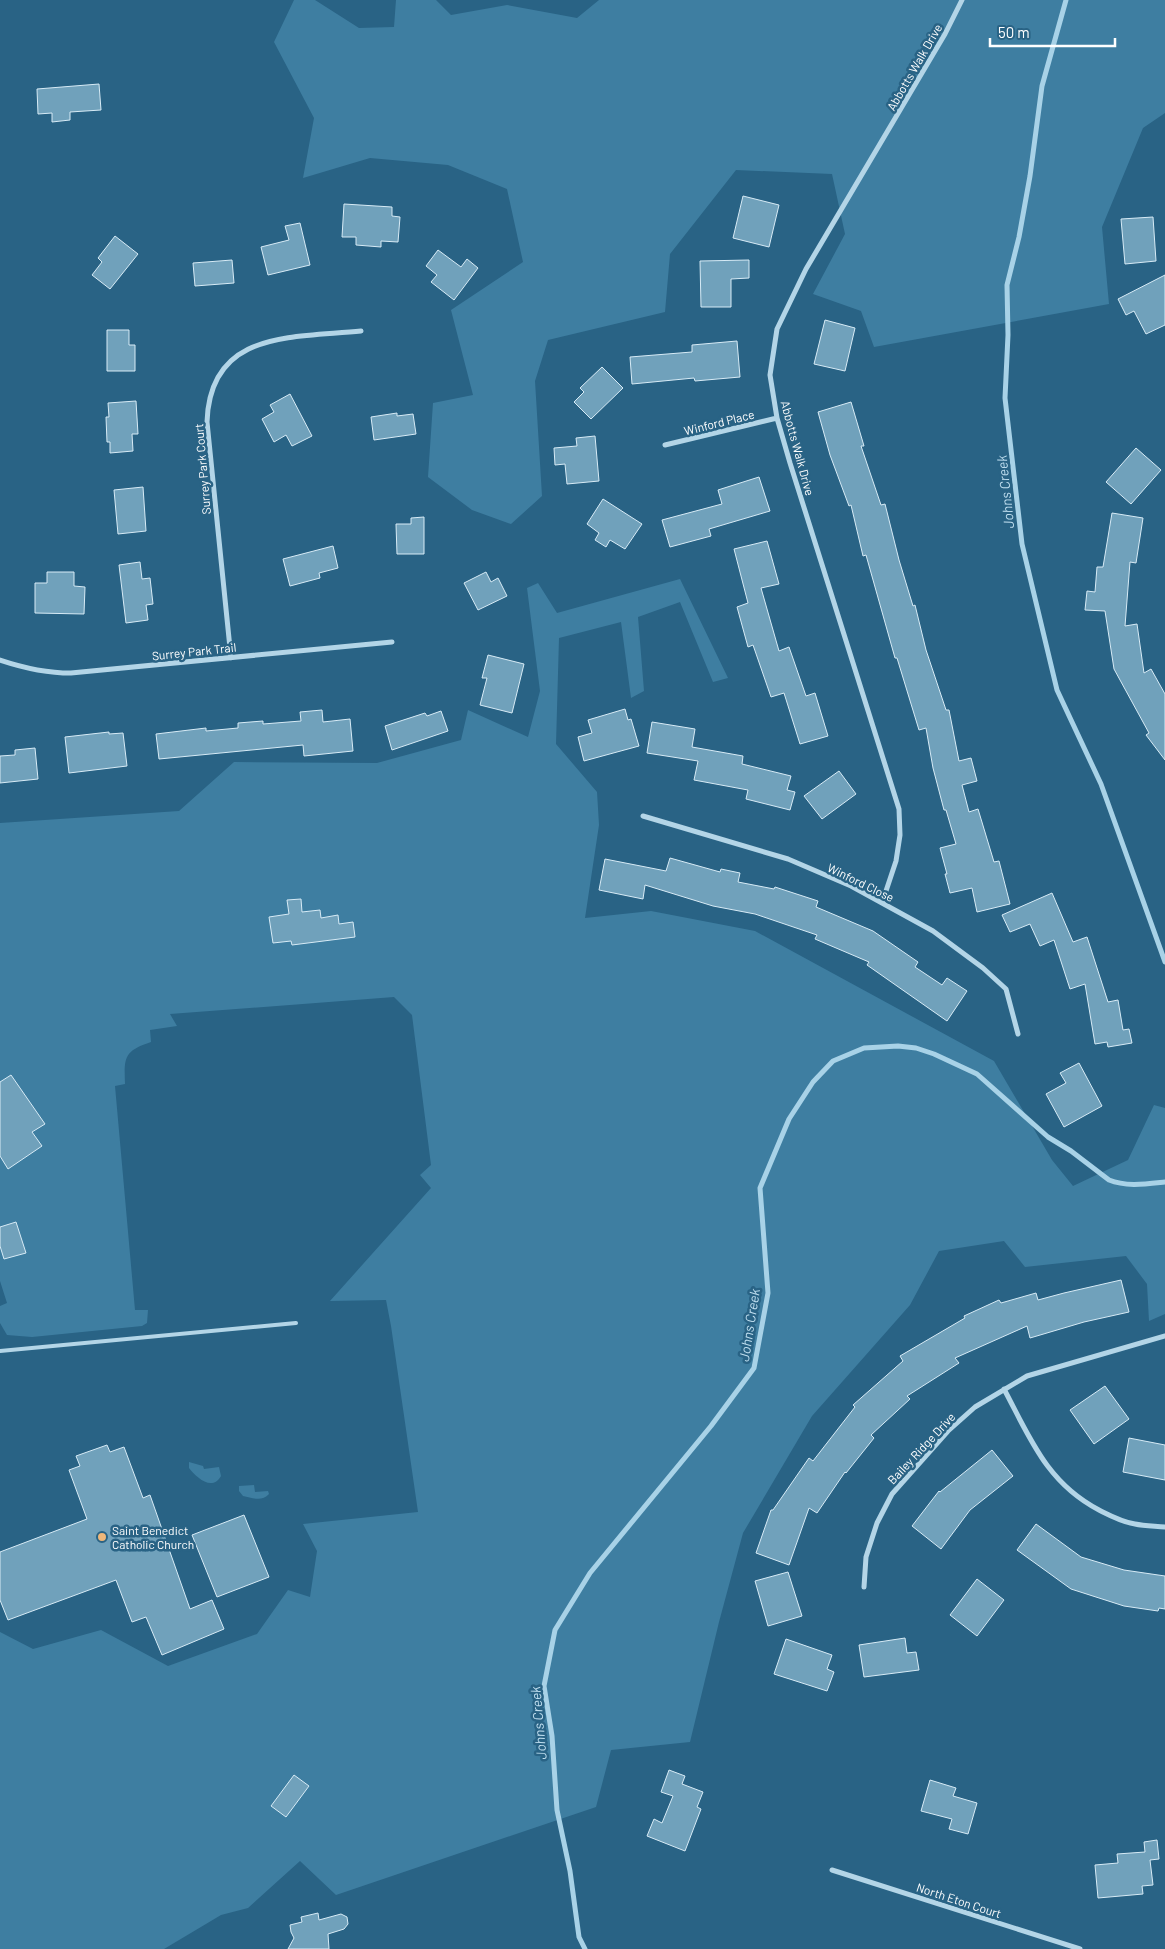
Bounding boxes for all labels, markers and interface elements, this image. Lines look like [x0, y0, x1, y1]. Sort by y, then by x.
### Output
scale bar [990, 15, 1115, 47]
street label: Abbotts Walk Drive [884, 21, 944, 113]
text: 50 m [998, 23, 1030, 41]
street label: Abbotts Walk Drive [779, 399, 817, 497]
street label: Winford Place [682, 406, 756, 438]
street label: Surrey Park Court [191, 423, 213, 515]
water label: Johns Creek [993, 454, 1017, 529]
street label: Surrey Park Trail [151, 640, 237, 662]
street label: Winford Close [825, 860, 897, 904]
water label: Johns Creek [735, 1287, 763, 1363]
street label: Bailey Ridge Drive [884, 1409, 958, 1487]
place label: Saint Benedict Catholic Church [112, 1523, 194, 1551]
marker: Saint Benedict Catholic Church [96, 1531, 108, 1543]
water label: Johns Creek [526, 1685, 550, 1760]
street label: North Eton Court [915, 1880, 1003, 1920]

